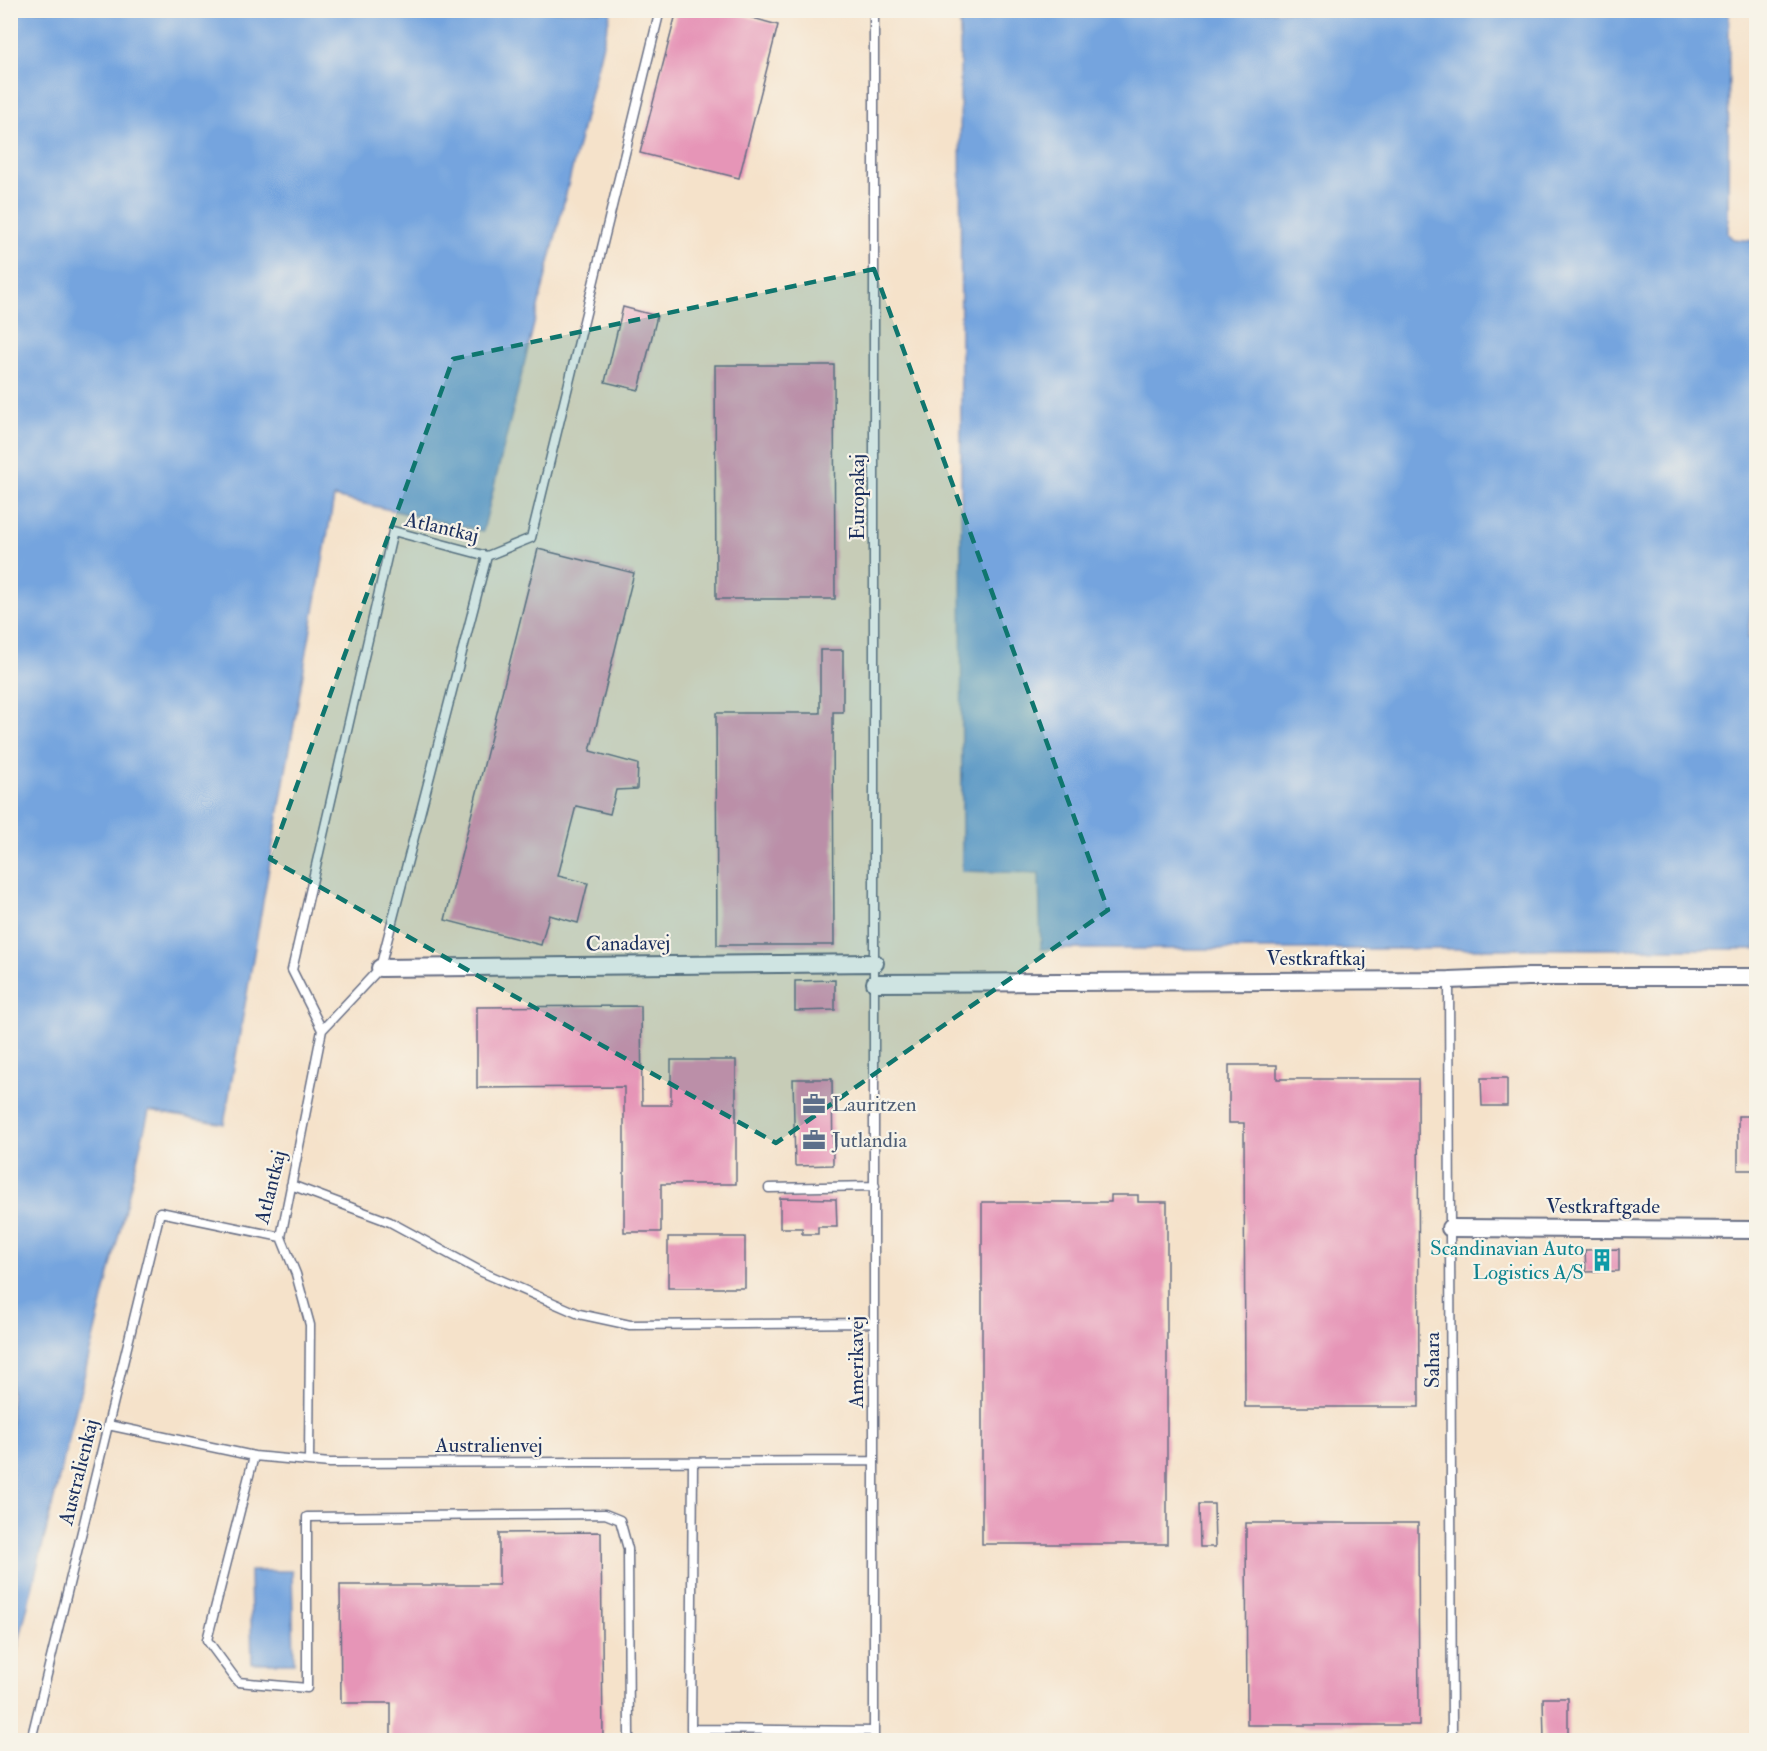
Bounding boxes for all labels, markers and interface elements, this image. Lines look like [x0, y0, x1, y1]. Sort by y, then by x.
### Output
street label: Europakaj [844, 454, 871, 540]
street label: Atlantkaj [401, 506, 481, 549]
street label: Canadavej [586, 929, 671, 958]
street label: Vestkraftkaj [1266, 945, 1366, 972]
office icon: Lauritzen [801, 1091, 827, 1117]
place label: Lauritzen [832, 1091, 917, 1118]
office icon: Jutlandia [801, 1127, 827, 1153]
place label: Jutlandia [831, 1127, 907, 1154]
street label: Atlantkaj [248, 1147, 293, 1228]
street label: Vestkraftgade [1546, 1193, 1660, 1220]
place label: Scandinavian Auto Logistics A/S [1430, 1235, 1584, 1286]
building icon: Scandinavian Auto Logistics A/S [1589, 1247, 1615, 1273]
street label: Amerikavej [843, 1316, 870, 1409]
street label: Sahara [1419, 1331, 1446, 1388]
street label: Australienkaj [52, 1416, 105, 1529]
street label: Australienvej [434, 1432, 543, 1459]

